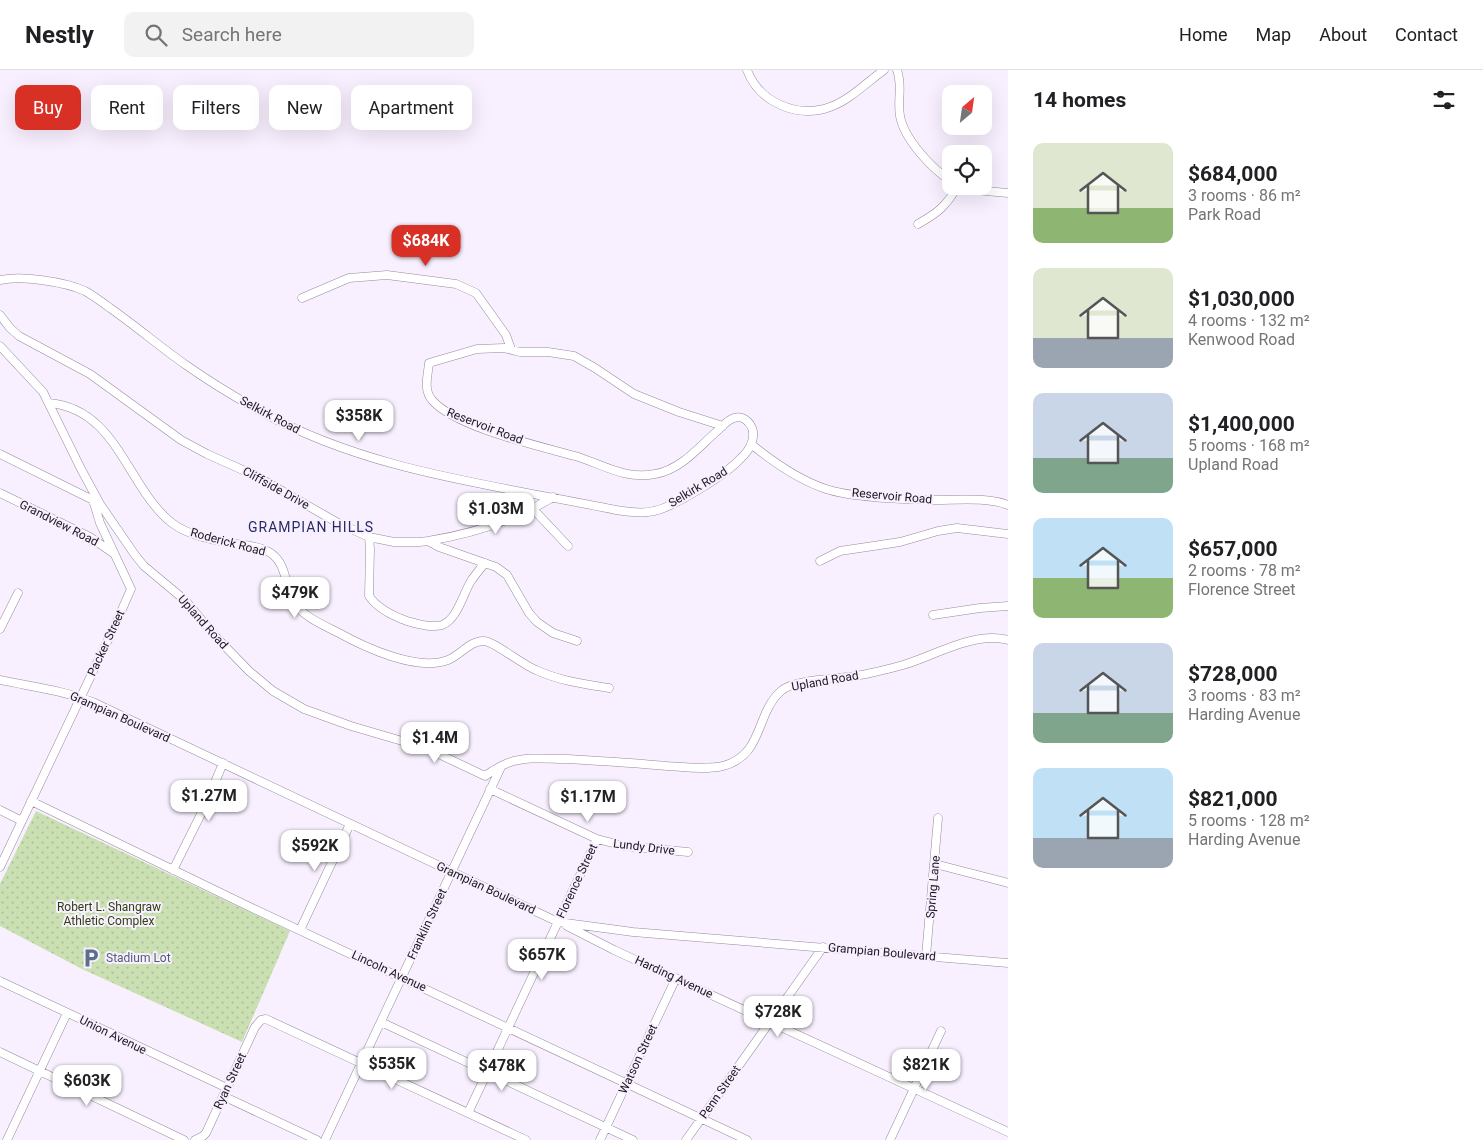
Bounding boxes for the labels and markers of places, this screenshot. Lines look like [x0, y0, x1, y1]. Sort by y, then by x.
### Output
pin: $684K [391, 224, 461, 267]
pin: $358K [324, 400, 394, 442]
pin: $1.03M [455, 492, 537, 535]
pin: $479K [260, 576, 330, 619]
pin: $1.4M [400, 722, 470, 764]
pin: $1.27M [168, 780, 250, 822]
pin: $1.17M [547, 780, 629, 823]
pin: $592K [280, 830, 350, 872]
pin: $657K [507, 938, 577, 981]
parking icon: Stadium Lot [80, 947, 102, 969]
place label: Stadium Lot [106, 951, 171, 965]
pin: $728K [743, 996, 813, 1038]
pin: $535K [357, 1048, 427, 1090]
pin: $821K [891, 1048, 961, 1091]
pin: $478K [467, 1050, 537, 1092]
pin: $603K [52, 1064, 122, 1107]

